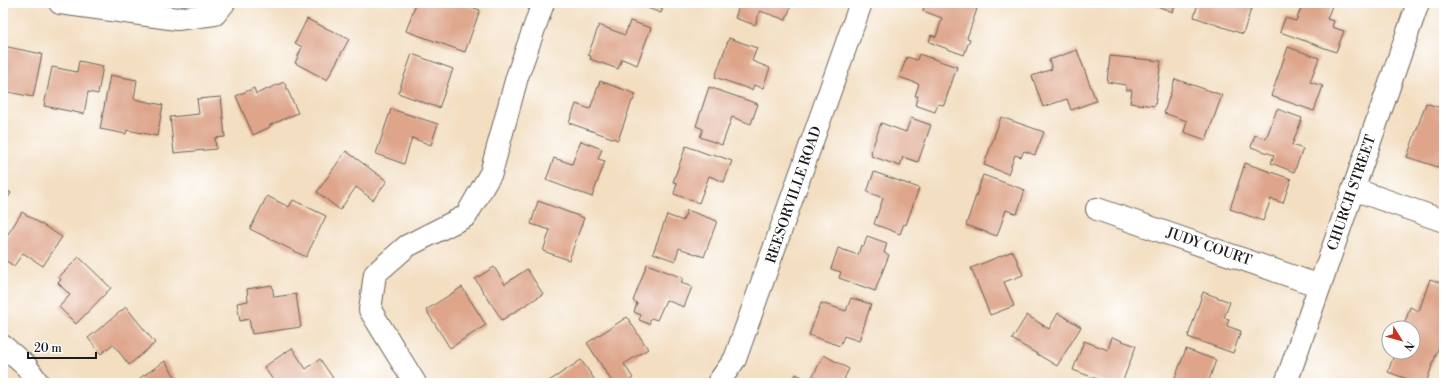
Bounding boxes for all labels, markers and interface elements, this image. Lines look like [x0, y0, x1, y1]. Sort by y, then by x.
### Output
street label: REESORVILLE ROAD [762, 124, 826, 266]
street label: CHURCH STREET [1324, 133, 1380, 253]
street label: JUDY COURT [1163, 224, 1254, 270]
north arrow [1381, 320, 1421, 360]
scale bar [28, 334, 96, 360]
text: N [1400, 338, 1416, 353]
text: 20 m [34, 341, 62, 356]

